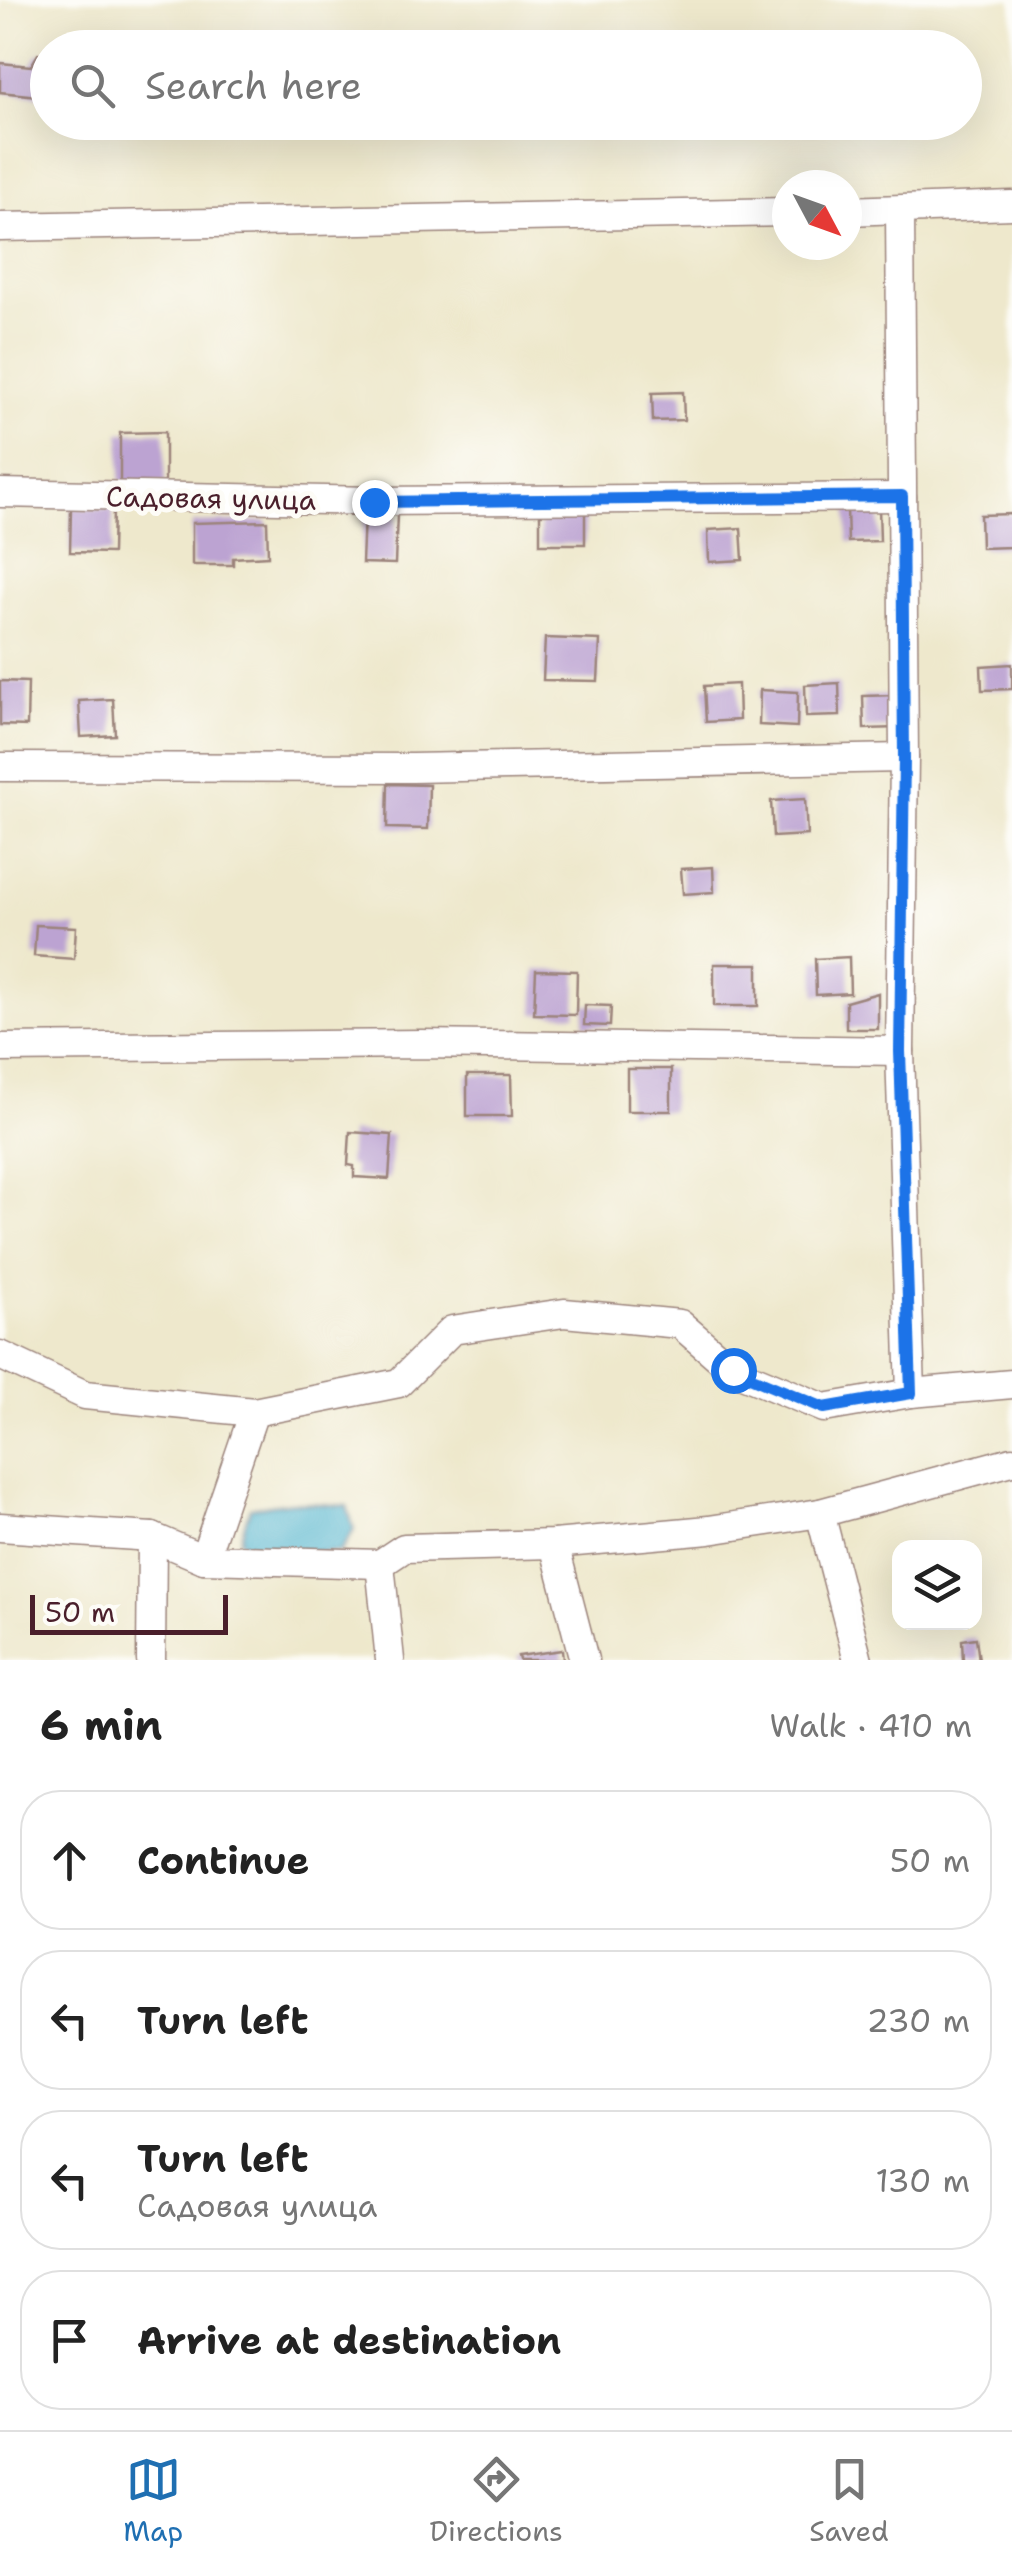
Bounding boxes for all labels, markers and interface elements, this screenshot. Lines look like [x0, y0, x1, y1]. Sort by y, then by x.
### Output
search box [30, 30, 982, 140]
icon: search [65, 58, 120, 113]
text: Search here [145, 60, 362, 111]
north arrow [772, 170, 862, 260]
street label: Садовая улица [105, 477, 317, 519]
route end [352, 480, 398, 526]
route start [711, 1348, 757, 1394]
map controls [892, 1540, 982, 1630]
button: layers [892, 1540, 982, 1630]
scale bar [30, 1590, 228, 1634]
text: 50 m [45, 1593, 115, 1631]
text: 6 min [40, 1697, 162, 1753]
text: Walk · 410 m [770, 1704, 972, 1747]
icon: ahead [42, 1833, 97, 1888]
text: Continue [137, 1835, 309, 1886]
text: 50 m [890, 1839, 970, 1882]
icon: left [42, 1993, 97, 2048]
text: Turn left [137, 1995, 309, 2046]
text: 230 m [867, 1999, 970, 2042]
text: Turn left [137, 2133, 309, 2184]
icon: left [42, 2153, 97, 2208]
text: 130 m [875, 2159, 970, 2202]
text: Садовая улица [137, 2184, 377, 2227]
icon: arrive [42, 2313, 97, 2368]
text: Arrive at destination [137, 2315, 561, 2366]
tab: Map [123, 2452, 183, 2550]
tab: Directions [430, 2452, 563, 2550]
tab: Saved [809, 2452, 889, 2550]

